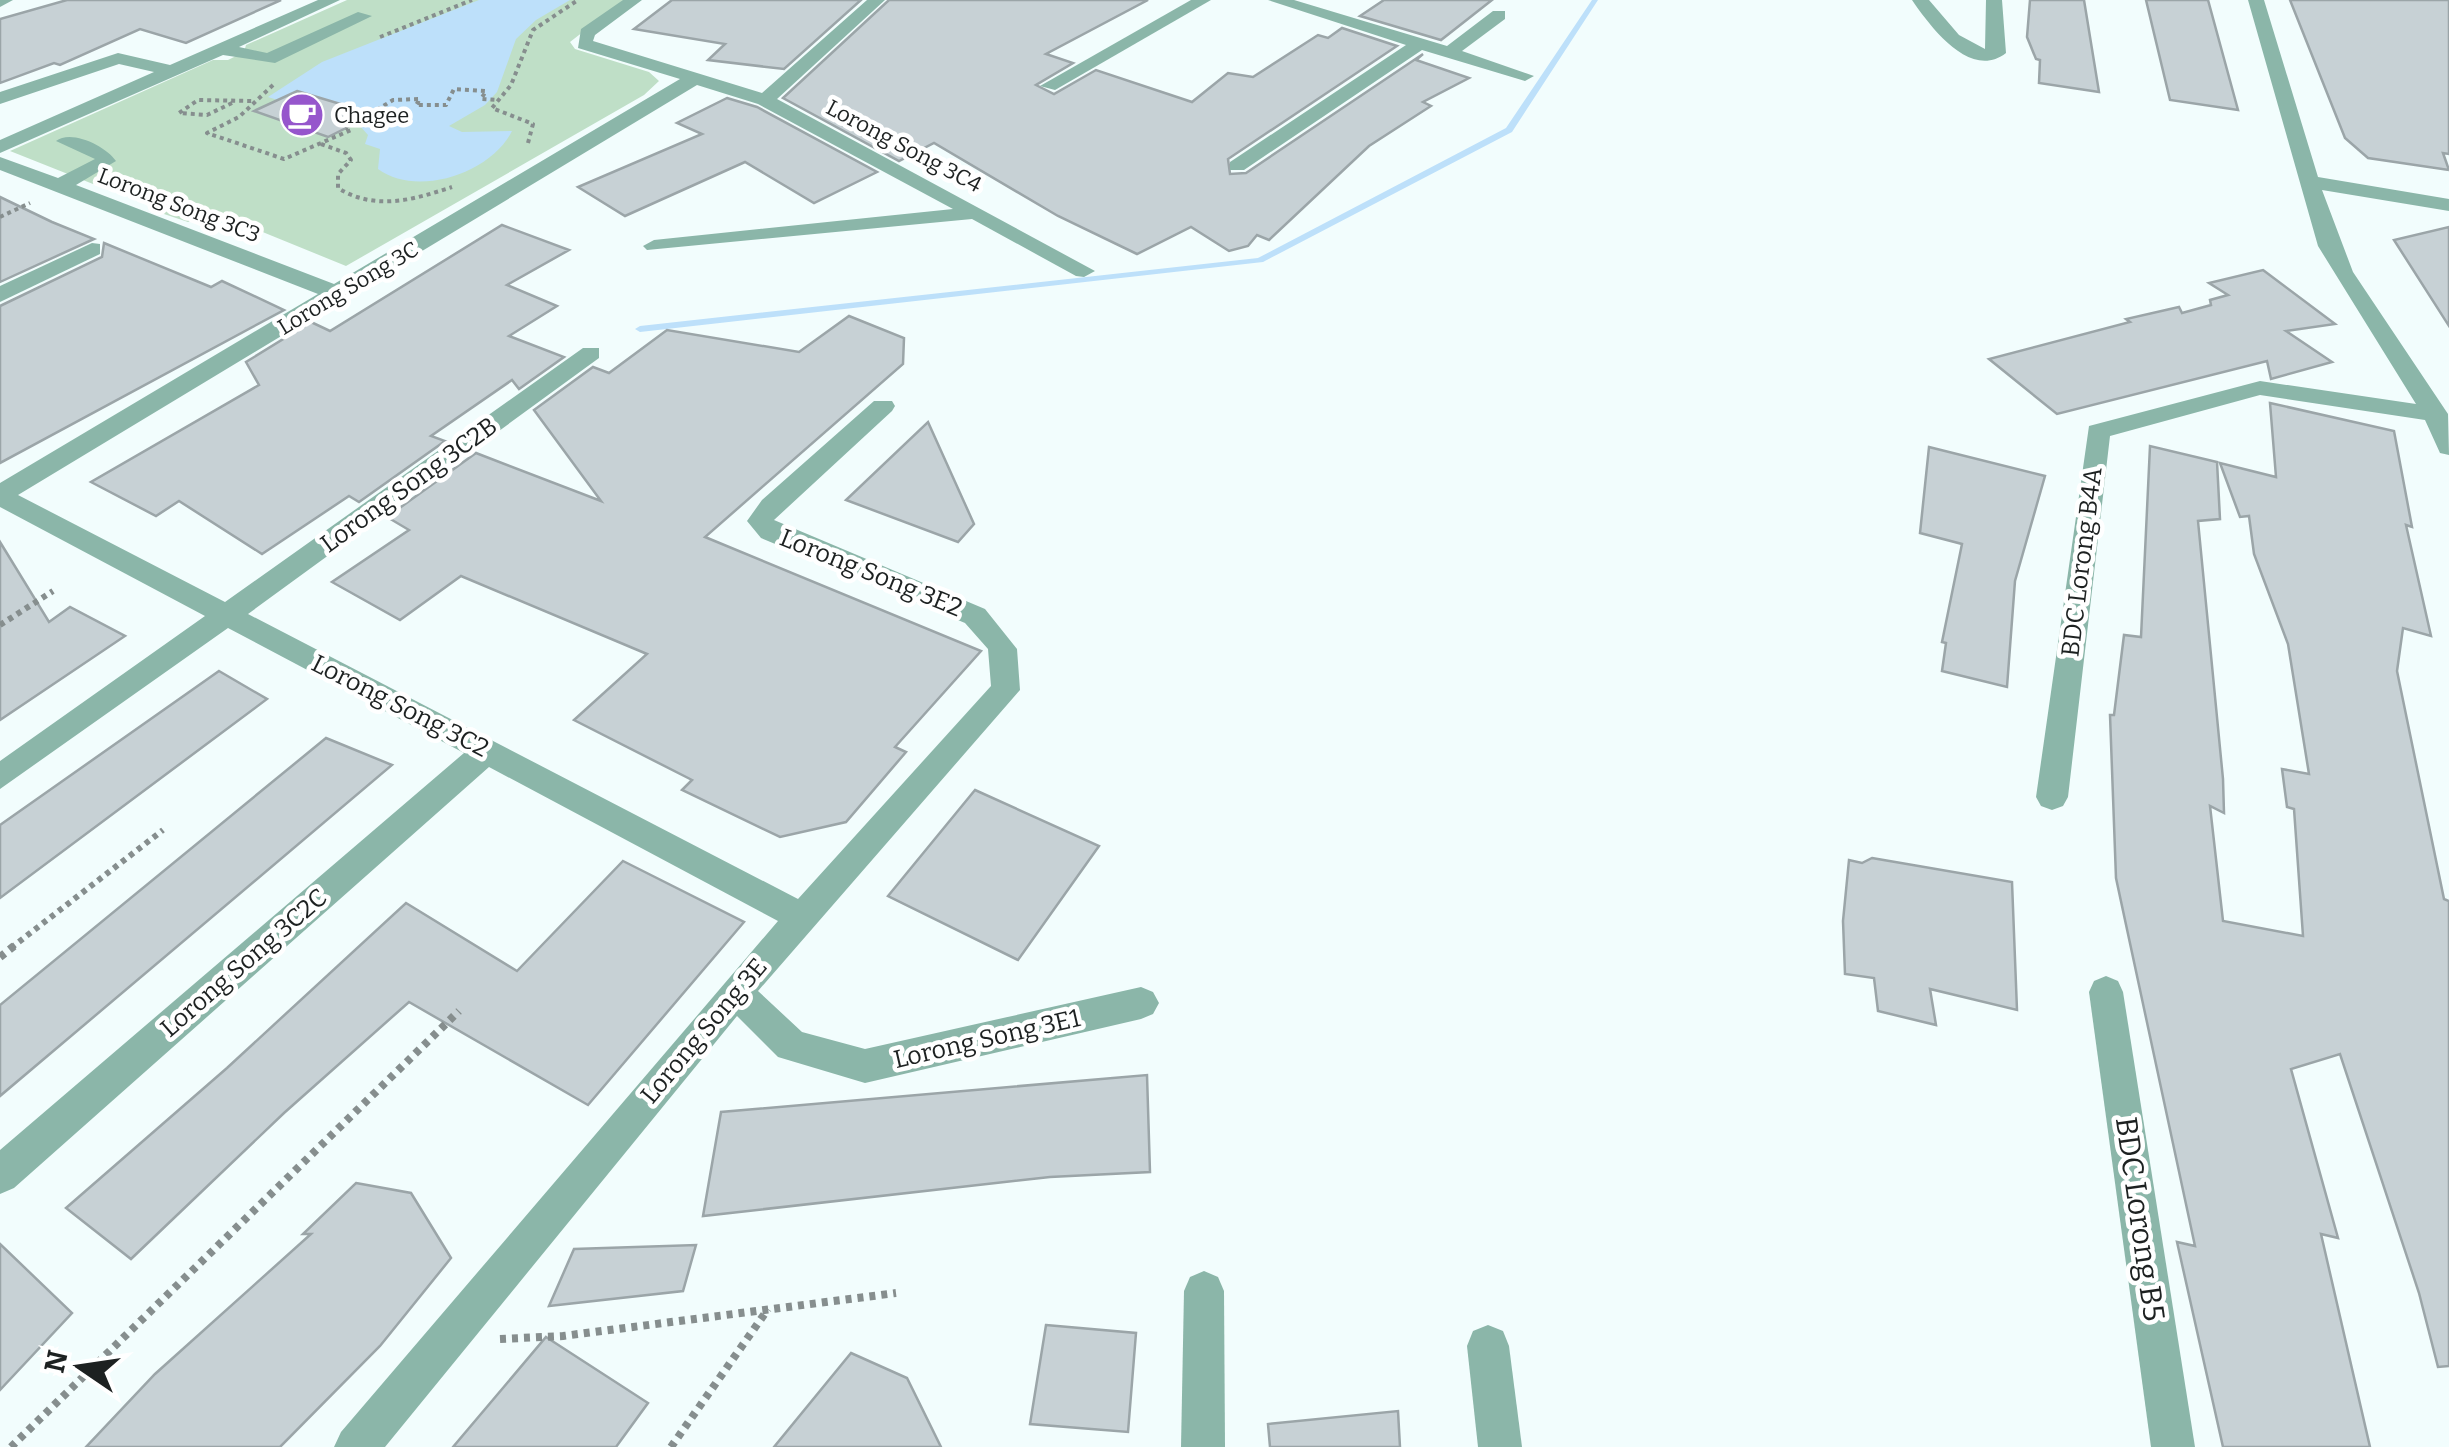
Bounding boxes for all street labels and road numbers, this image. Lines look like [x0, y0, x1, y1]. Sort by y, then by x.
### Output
street label: Lorong Song 3C4 [822, 94, 987, 198]
street label: Lorong Song 3C3 [94, 162, 264, 248]
street label: Lorong Song 3C [273, 235, 423, 341]
street label: Lorong Song 3C2B [315, 411, 503, 559]
street label: BDC Lorong B4A [2056, 465, 2109, 658]
street label: Lorong Song 3E2 [775, 523, 967, 623]
street label: Lorong Song 3C2 [306, 648, 494, 764]
street label: Lorong Song 3C2C [155, 883, 333, 1043]
street label: Lorong Song 3E [635, 952, 773, 1110]
street label: Lorong Song 3E1 [891, 1003, 1083, 1075]
street label: BDC Lorong B5 [2108, 1115, 2172, 1323]

